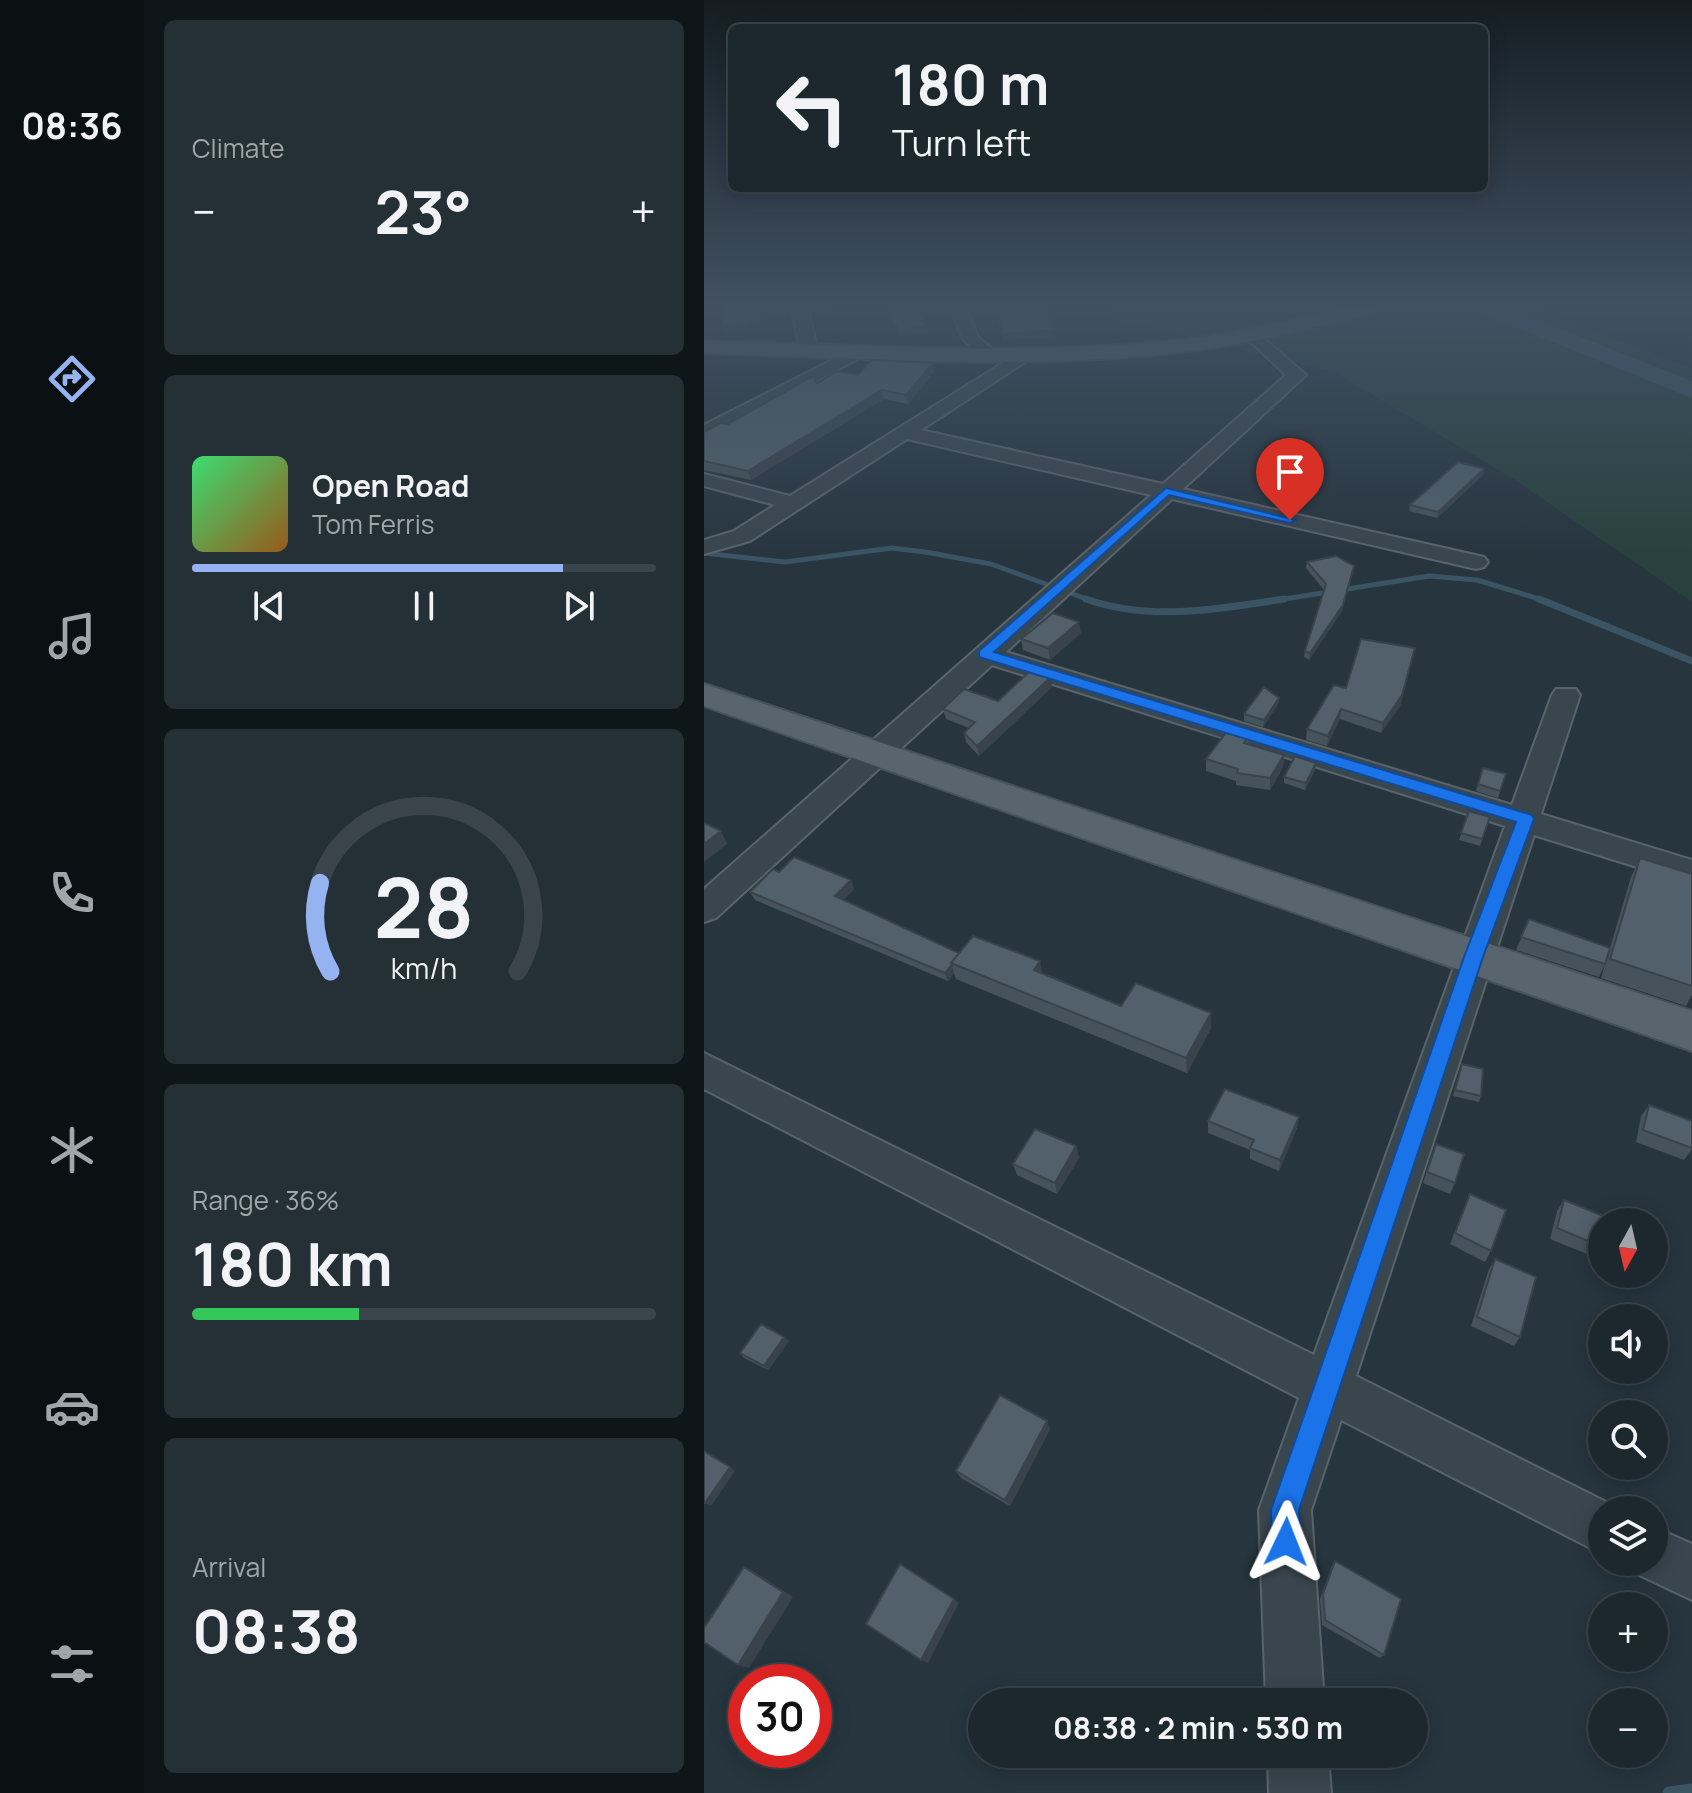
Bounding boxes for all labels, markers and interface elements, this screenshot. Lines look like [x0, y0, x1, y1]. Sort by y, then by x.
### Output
text: 180 m [892, 45, 1049, 122]
icon: left [760, 56, 864, 160]
text: 08:36 [21, 101, 123, 150]
text: Turn left [892, 118, 1031, 167]
text: Climate [192, 130, 284, 166]
text: 23° [374, 170, 472, 252]
text: − [192, 181, 216, 241]
text: + [631, 181, 656, 241]
icon: directions [44, 351, 100, 407]
pin [1256, 438, 1324, 520]
icon: arrive [1268, 450, 1312, 494]
text: Open Road [312, 465, 469, 506]
text: Tom Ferris [312, 506, 434, 542]
icon: previous [247, 584, 291, 628]
icon: pause [402, 584, 446, 628]
icon: next [557, 584, 601, 628]
icon: music [44, 608, 100, 664]
text: 28 [374, 849, 474, 963]
icon: phone [44, 865, 100, 921]
text: km/h [391, 950, 457, 989]
icon: climate [44, 1122, 100, 1178]
text: Range · 36% [192, 1182, 339, 1218]
north arrow [1588, 1208, 1668, 1288]
map controls [1588, 1208, 1668, 1768]
text: 180 km [192, 1222, 393, 1304]
button: sound [1588, 1304, 1668, 1384]
icon: car [44, 1379, 100, 1435]
button: search [1588, 1400, 1668, 1480]
button: layers [1588, 1496, 1668, 1576]
position arrow [1244, 1500, 1328, 1584]
text: Arrival [192, 1549, 266, 1585]
text: 08:38 [192, 1589, 360, 1671]
button: + [1588, 1592, 1668, 1672]
icon: filters [44, 1636, 100, 1692]
speed limit sign: 30 [728, 1664, 832, 1768]
button: − [1588, 1688, 1668, 1768]
text: 08:38 · 2 min · 530 m [1053, 1707, 1343, 1748]

